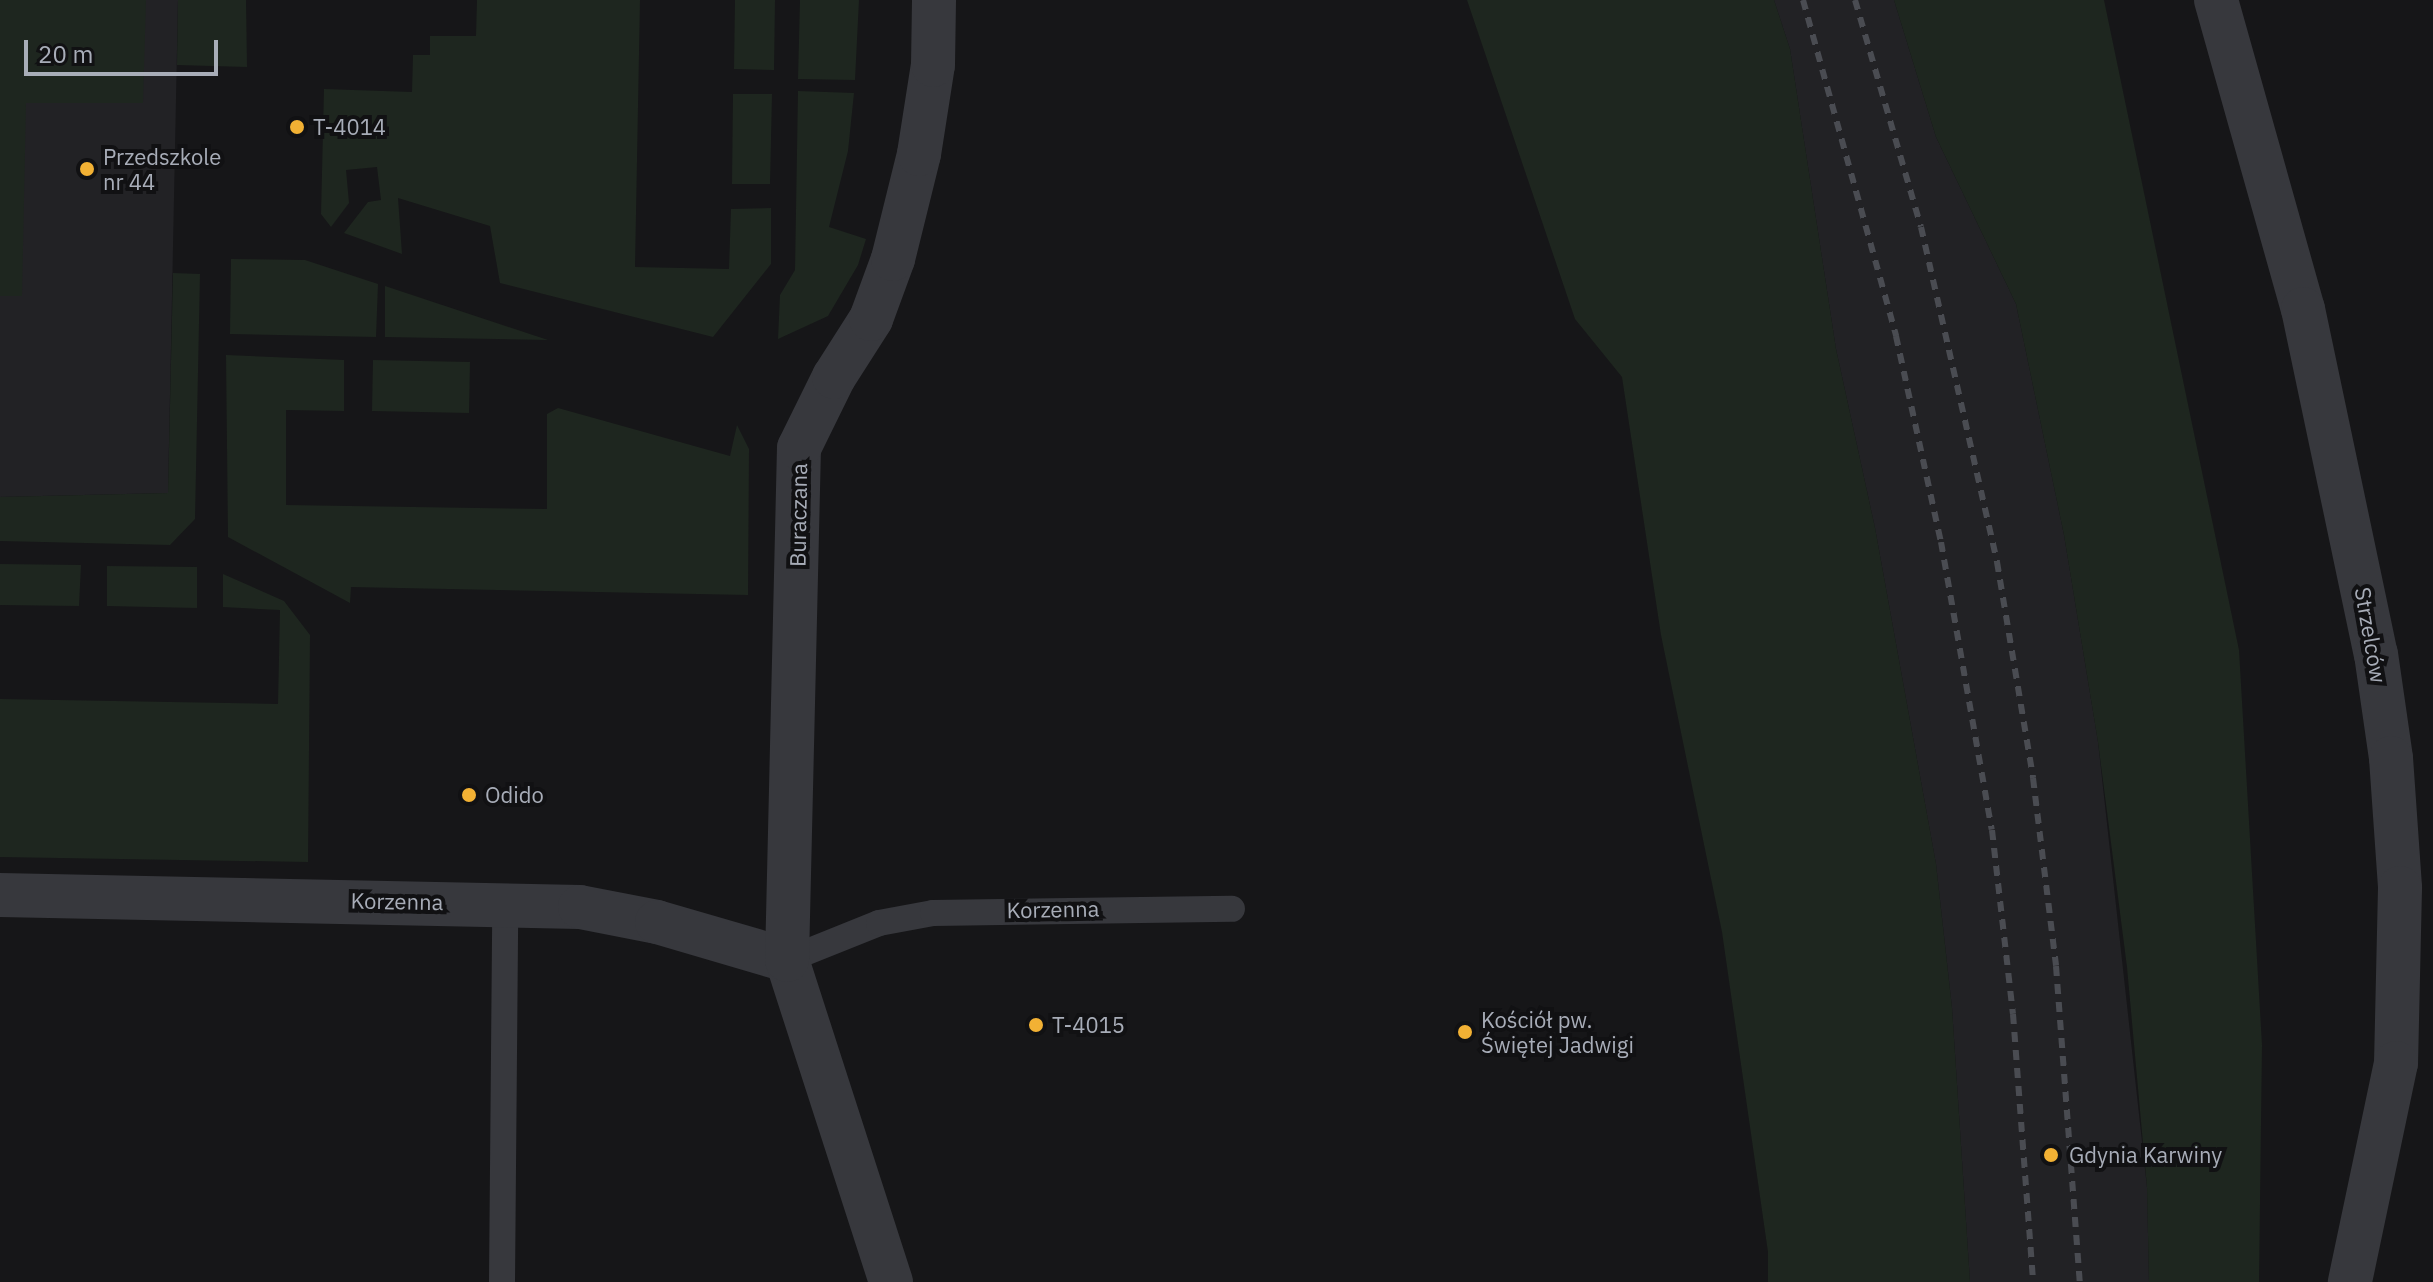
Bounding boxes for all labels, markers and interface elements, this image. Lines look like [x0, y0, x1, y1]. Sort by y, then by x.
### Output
scale bar [28, 24, 222, 74]
text: 20 m [38, 38, 93, 70]
place label: T-4014 [313, 114, 386, 140]
marker: T-4014 [288, 118, 306, 136]
place label: Przedszkole nr 44 [103, 143, 221, 194]
marker: Przedszkole nr 44 [78, 160, 96, 178]
street label: Buraczana [784, 463, 812, 567]
street label: Strzelców [2350, 585, 2392, 685]
place label: Odido [485, 782, 544, 808]
marker: Odido [460, 786, 478, 804]
street label: Korzenna [350, 887, 444, 915]
street label: Korzenna [1006, 895, 1100, 923]
place label: Kościół pw. Świętej Jadwigi [1481, 1006, 1634, 1058]
place label: T-4015 [1052, 1012, 1125, 1038]
marker: T-4015 [1027, 1016, 1045, 1034]
marker: Kościół pw. Świętej Jadwigi [1456, 1023, 1474, 1041]
place label: Gdynia Karwiny [2069, 1142, 2222, 1168]
marker: Gdynia Karwiny [2040, 1144, 2062, 1166]

